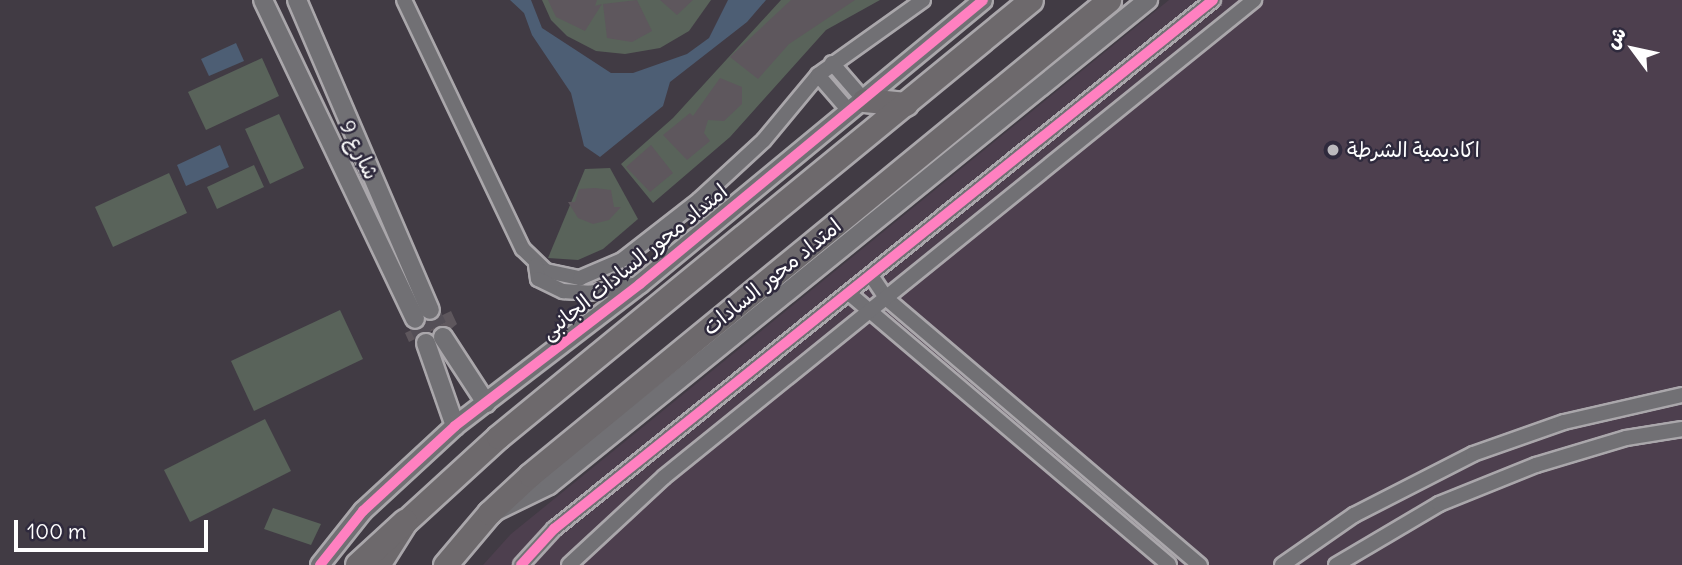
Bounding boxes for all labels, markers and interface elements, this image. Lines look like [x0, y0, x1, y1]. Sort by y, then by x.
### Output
north arrow [1598, 14, 1668, 84]
text: ش [1600, 22, 1631, 53]
street label: شارع 9 [334, 116, 384, 184]
place label: اكاديمية الشرطة [1347, 137, 1480, 163]
marker: اكاديمية الشرطة [1325, 142, 1341, 158]
street label: امتداد محور السادات الجانبى [535, 179, 733, 345]
street label: امتداد محور السادات [698, 213, 846, 341]
scale bar [18, 505, 212, 550]
text: 100 m [27, 518, 86, 545]

